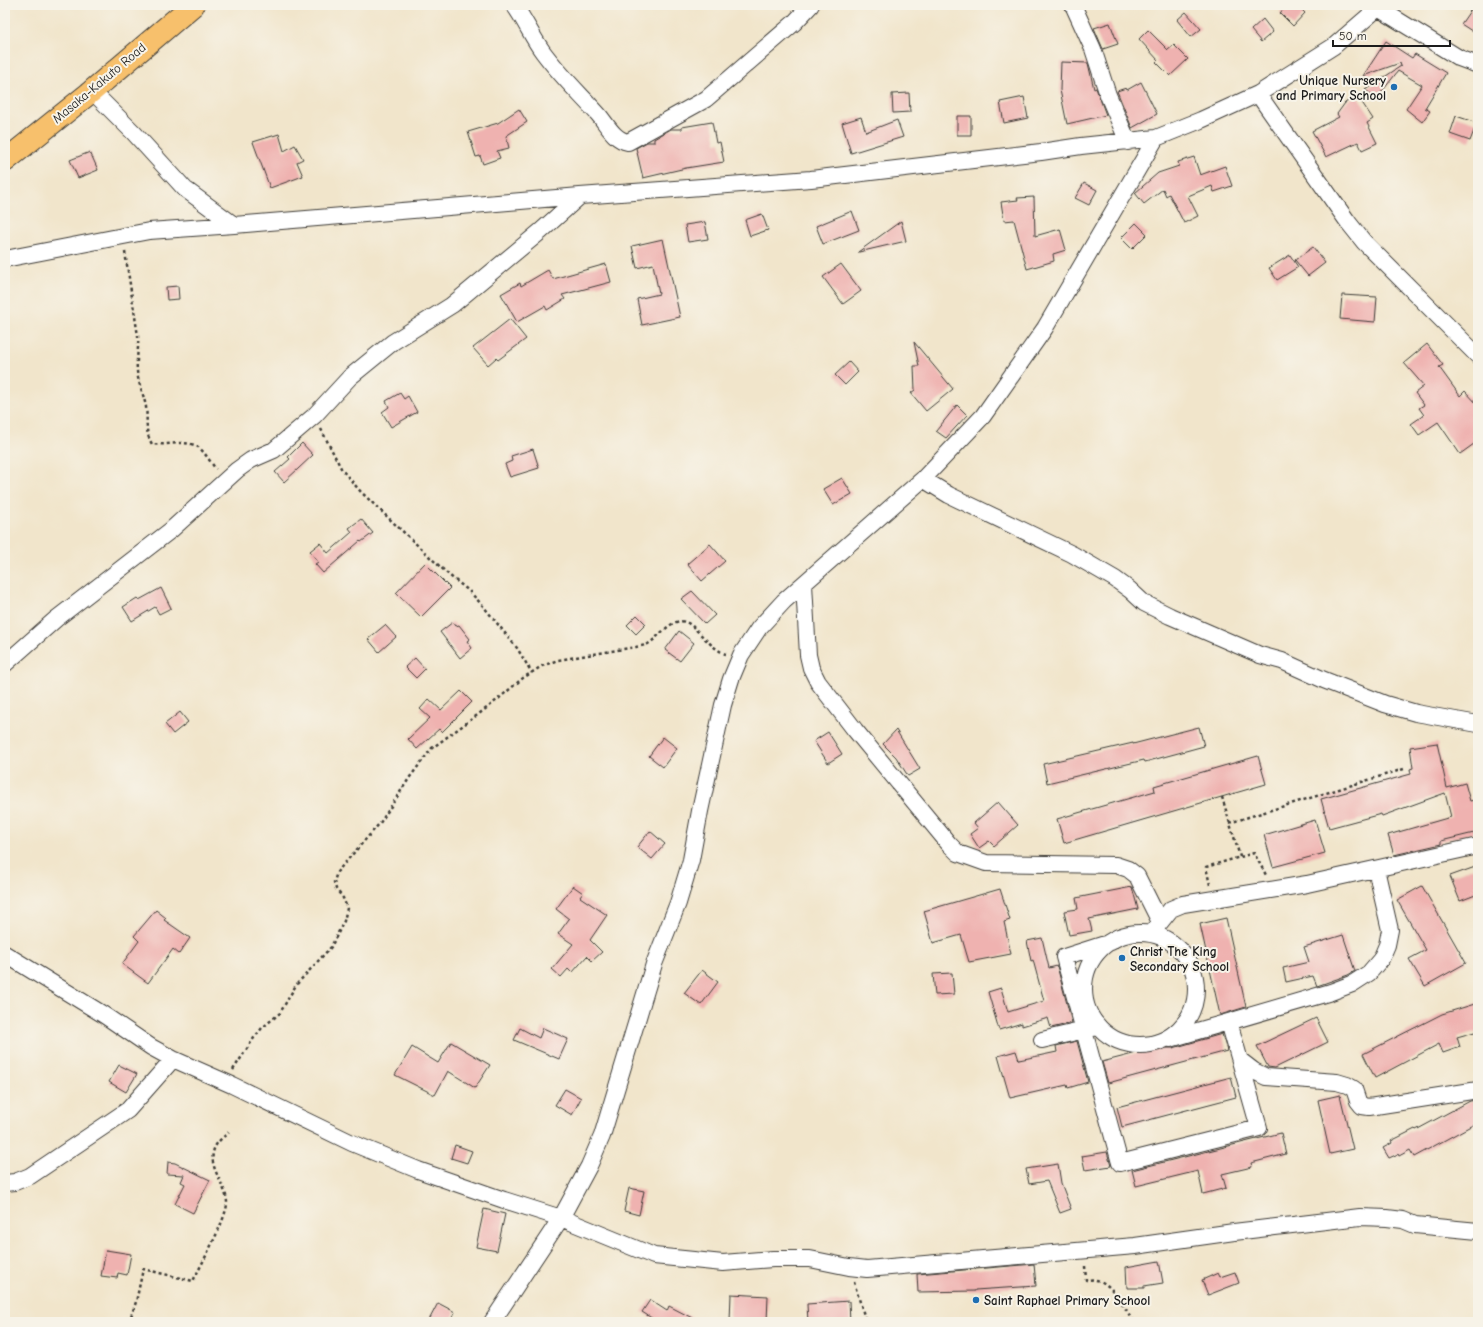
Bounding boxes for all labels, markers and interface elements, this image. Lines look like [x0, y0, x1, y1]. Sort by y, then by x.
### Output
scale bar [1333, 22, 1450, 48]
text: 50 m [1339, 29, 1367, 43]
street label: Masaka-Kakuto Road [49, 40, 149, 126]
place label: Unique Nursery and Primary School [1276, 73, 1386, 103]
marker: Unique Nursery and Primary School [1389, 82, 1399, 92]
place label: Christ The King Secondary School [1130, 944, 1229, 974]
marker: Christ The King Secondary School [1117, 953, 1127, 963]
place label: Saint Raphael Primary School [984, 1293, 1150, 1308]
marker: Saint Raphael Primary School [971, 1295, 981, 1305]

